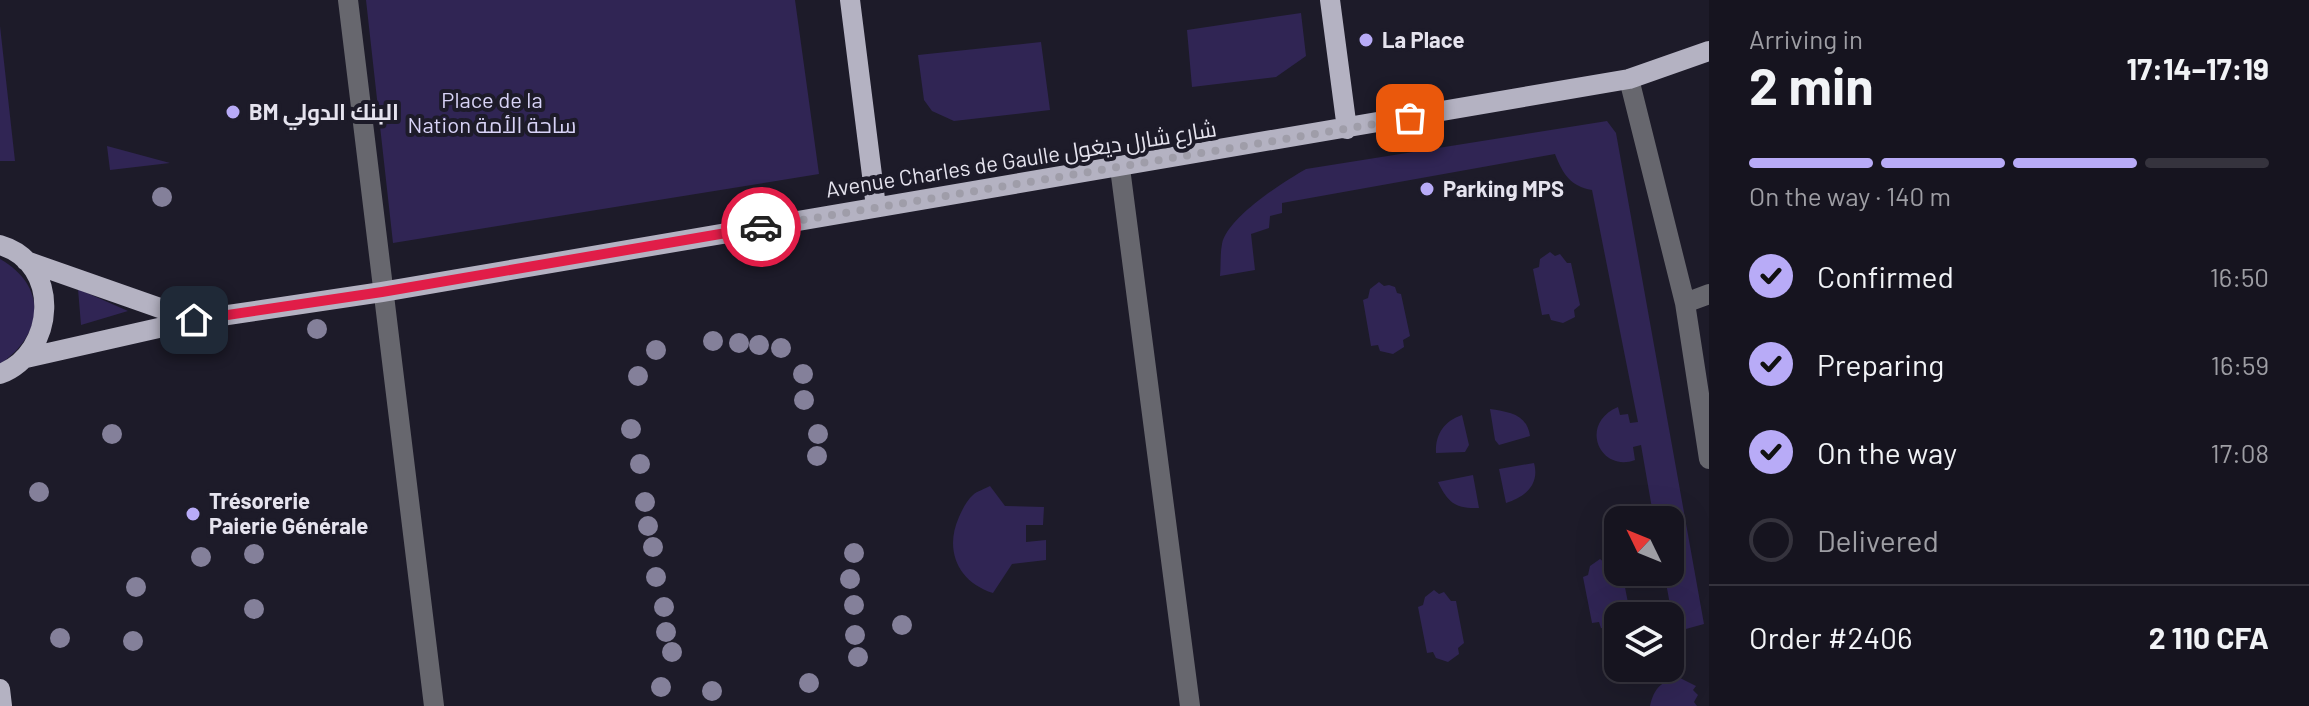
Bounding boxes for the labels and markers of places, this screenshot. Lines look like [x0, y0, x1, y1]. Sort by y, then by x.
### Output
place label: La Place [1382, 26, 1464, 52]
marker: La Place [1357, 31, 1375, 49]
pin [1376, 84, 1444, 152]
place label: BM البنك الدولي [249, 98, 399, 130]
marker: BM البنك الدولي [224, 103, 242, 121]
place label: Parking MPS [1443, 175, 1564, 201]
marker: Parking MPS [1418, 180, 1436, 198]
pin [160, 286, 228, 354]
place label: Trésorerie Paierie Générale [209, 487, 368, 538]
marker: Trésorerie Paierie Générale [184, 505, 202, 523]

